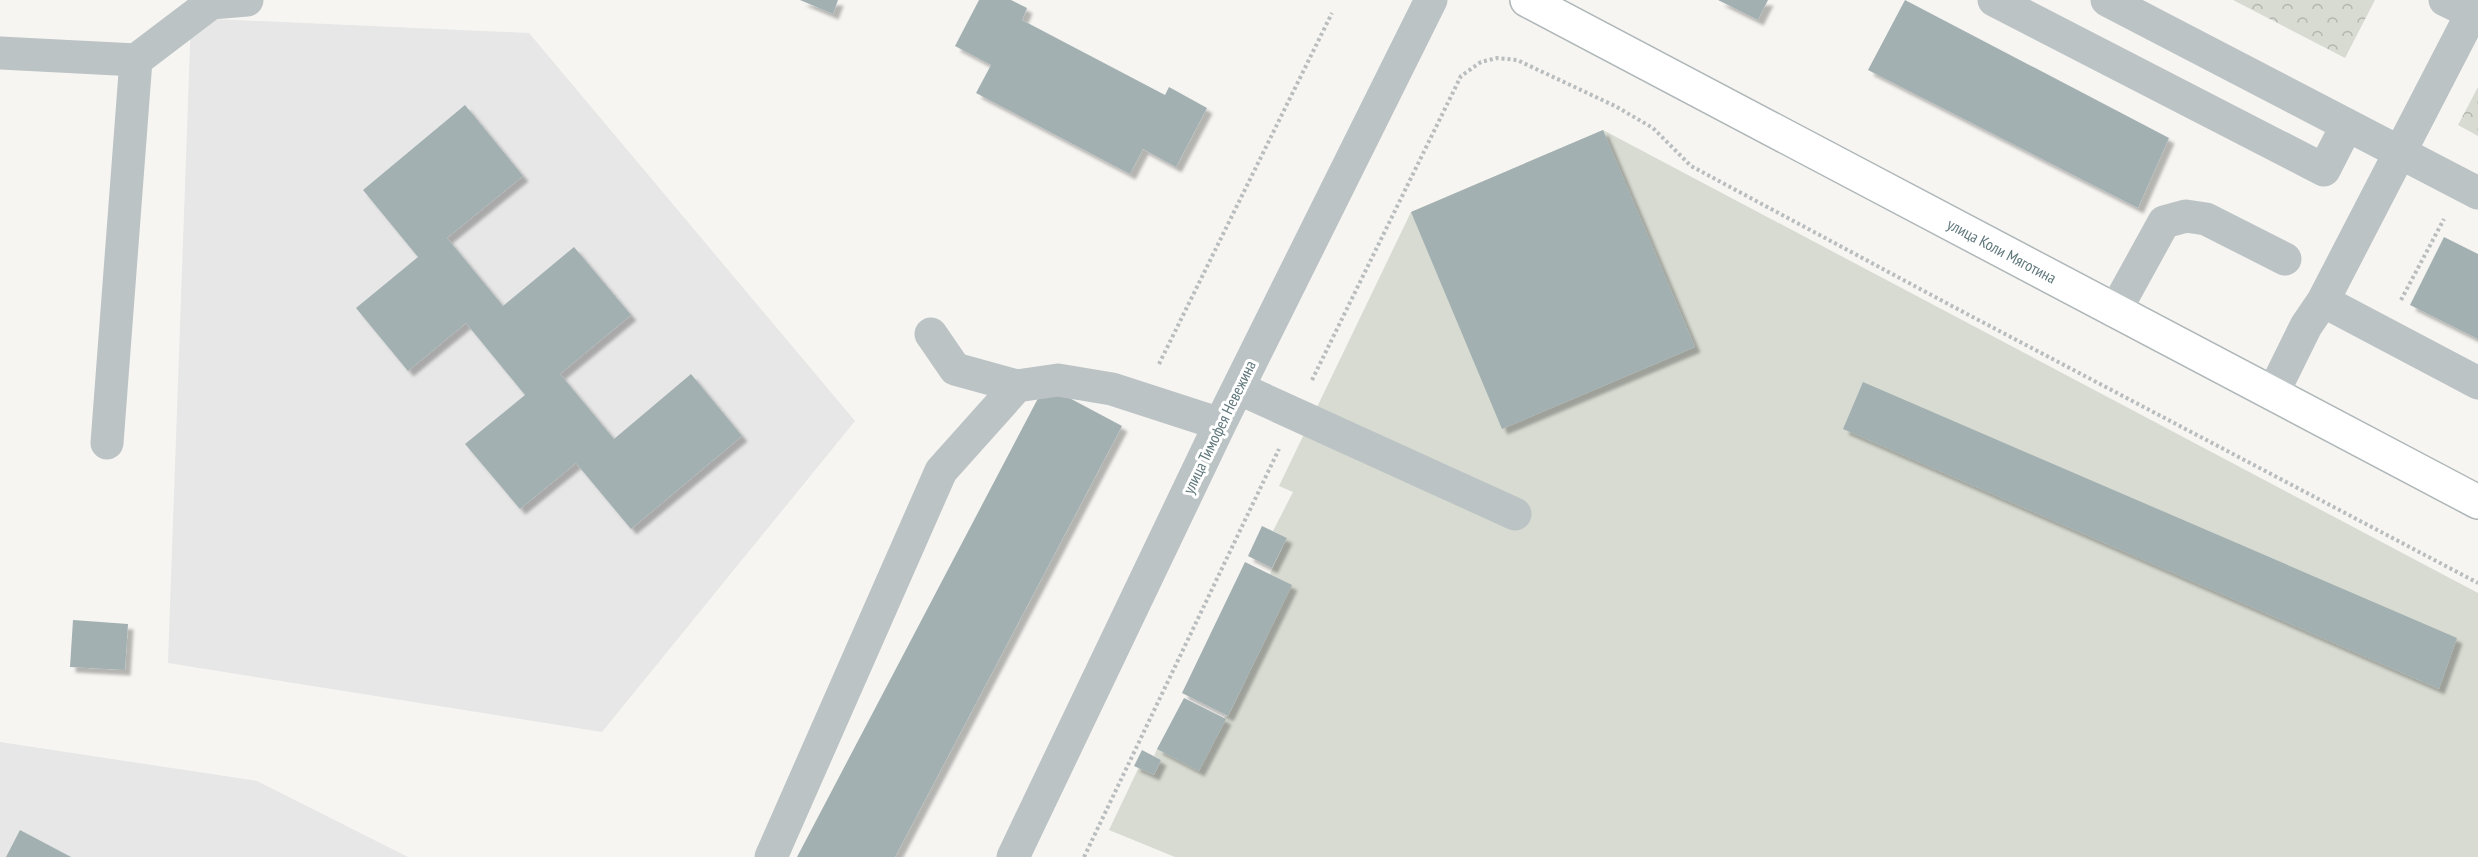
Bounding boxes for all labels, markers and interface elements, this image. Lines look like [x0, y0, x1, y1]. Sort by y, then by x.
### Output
street label: улица Коли Мяготина [1944, 214, 2060, 288]
street label: улица Тимофея Невежина [1178, 357, 1260, 497]

